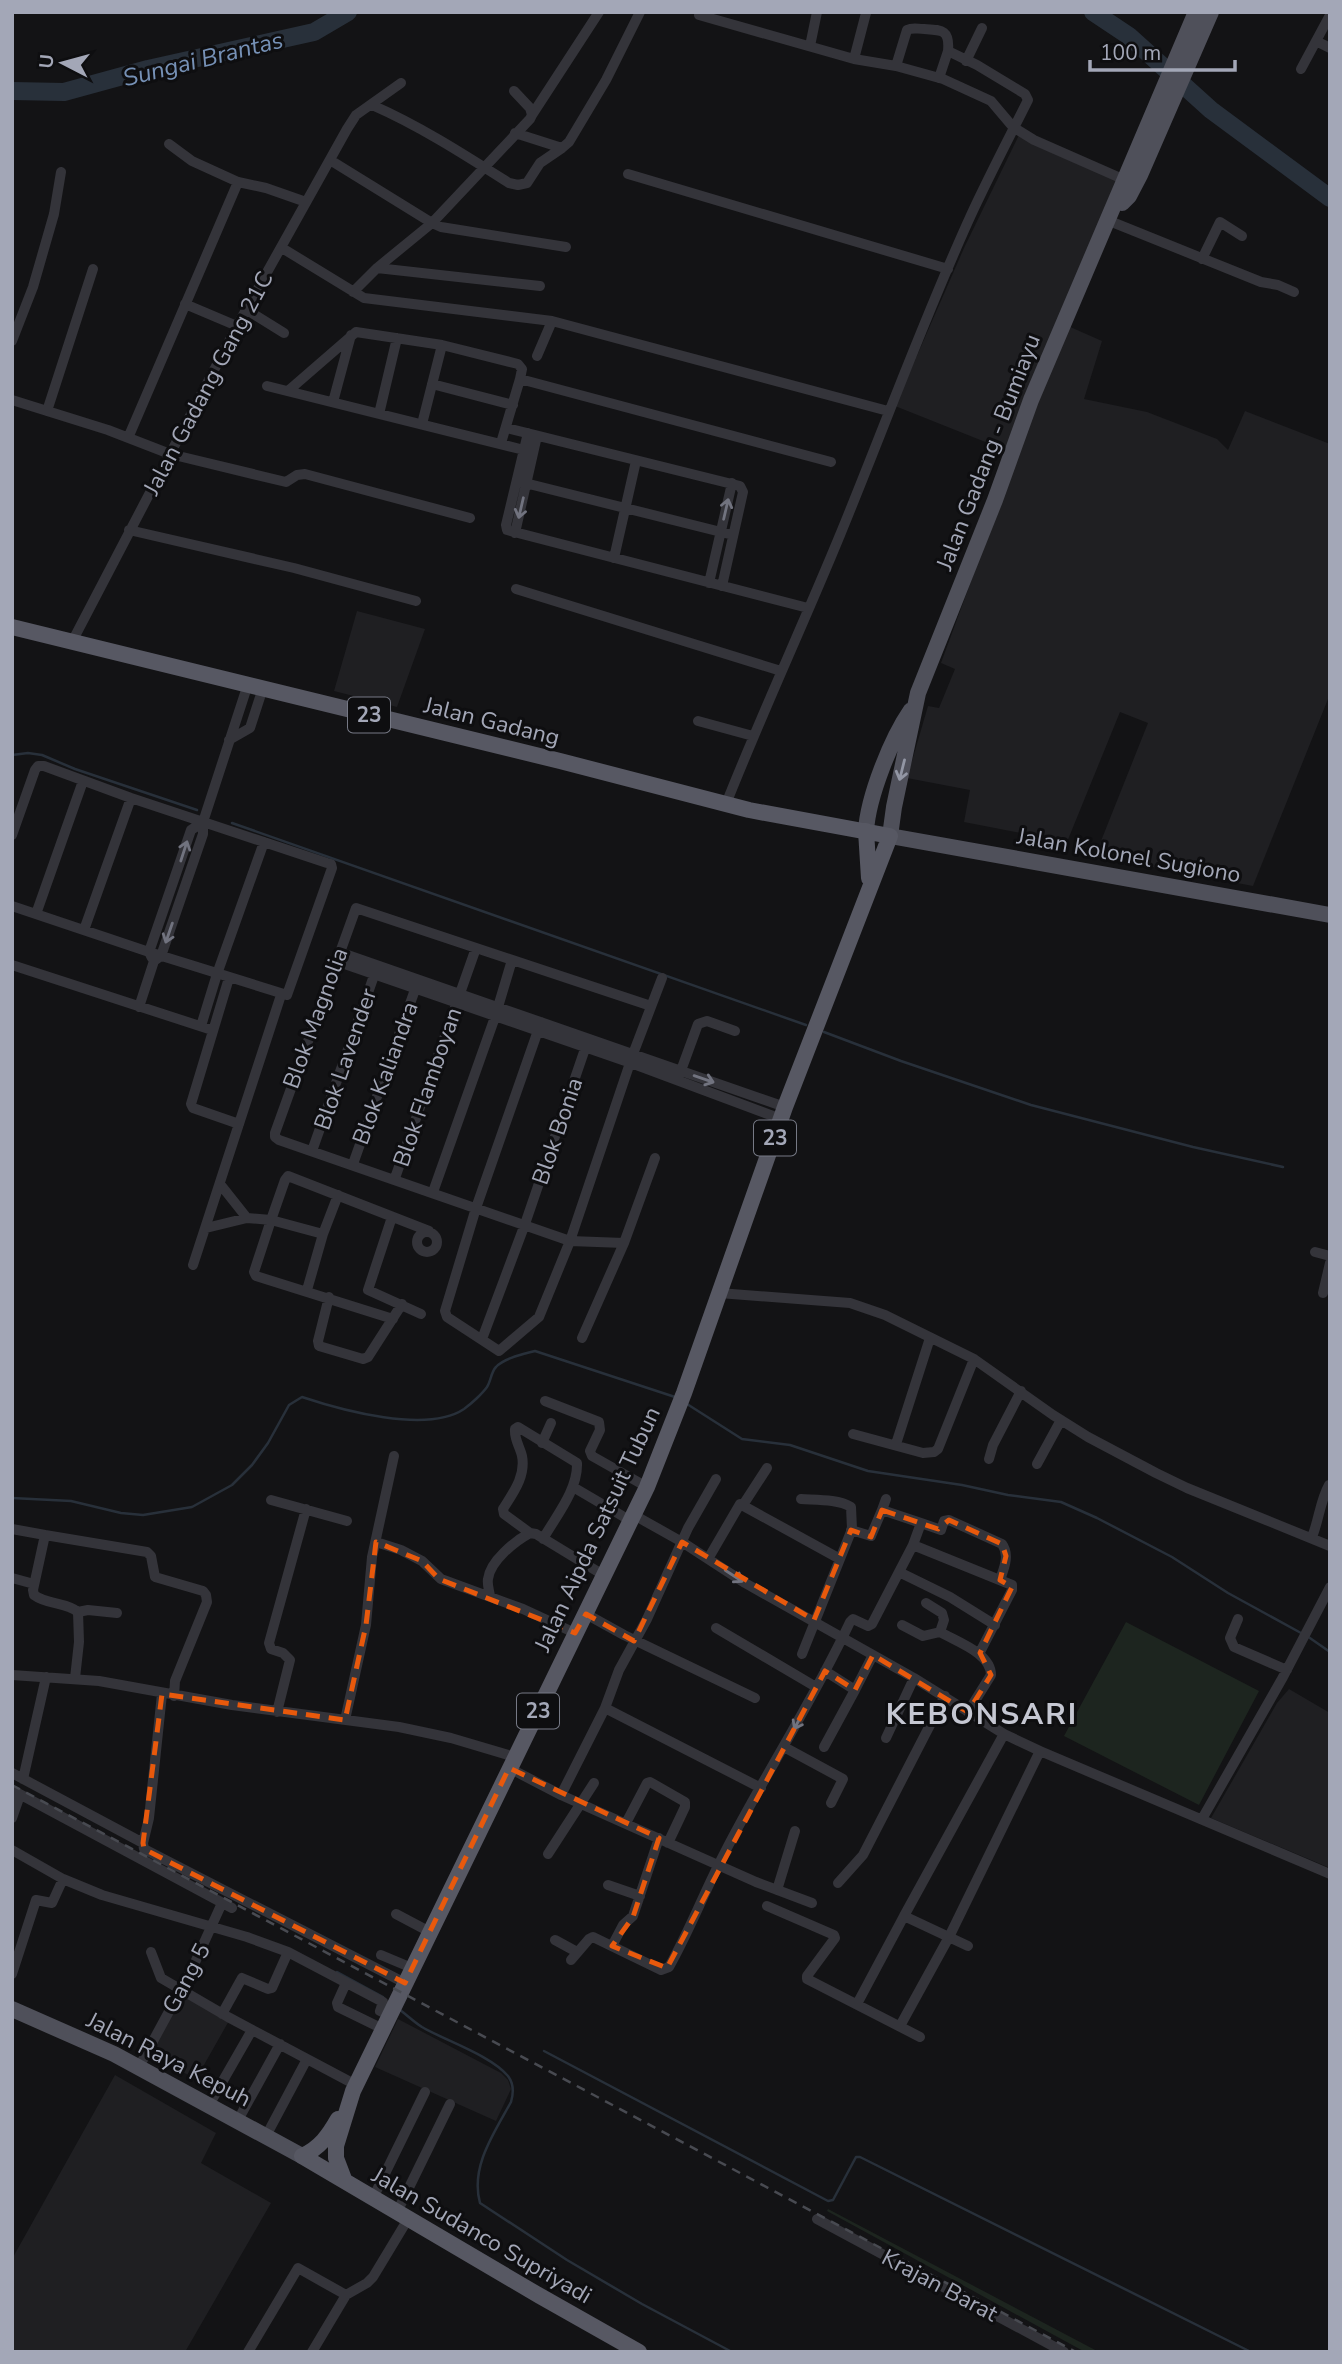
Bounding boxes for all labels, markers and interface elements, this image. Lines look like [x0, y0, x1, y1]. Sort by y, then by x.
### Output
water label: Sungai Brantas [120, 24, 286, 94]
north arrow [28, 28, 98, 98]
scale bar [1090, 28, 1235, 72]
text: 100 m [1100, 39, 1161, 67]
text: U [33, 53, 61, 70]
street label: Jalan Gadang Gang 21C [136, 266, 281, 501]
street label: Jalan Gadang - Bumiayu [929, 330, 1048, 576]
one-way arrow [514, 496, 527, 519]
one-way arrow [720, 498, 733, 521]
street label: Jalan Gadang [420, 689, 563, 753]
road number: 23 [348, 698, 390, 732]
one-way arrow [895, 758, 908, 781]
street label: Jalan Kolonel Sugiono [1014, 820, 1243, 890]
one-way arrow [178, 840, 191, 862]
one-way arrow [162, 922, 174, 944]
street label: Blok Magnolia [276, 943, 355, 1093]
street label: Blok Lavender [307, 983, 384, 1134]
street label: Blok Kaliandra [345, 997, 426, 1149]
street label: Blok Flamboyan [386, 1003, 469, 1171]
street label: Blok Bonia [525, 1073, 590, 1189]
one-way arrow [693, 1074, 715, 1086]
road number: 23 [754, 1120, 796, 1156]
street label: Jalan Aipda Satsuit Tubun [527, 1402, 668, 1658]
one-way arrow [724, 1569, 743, 1583]
road number: 23 [517, 1694, 559, 1728]
district label: KEBONSARI [886, 1694, 1078, 1735]
one-way arrow [792, 1709, 805, 1730]
street label: Gang 5 [155, 1938, 218, 2019]
street label: Jalan Raya Kepuh [80, 2004, 256, 2114]
street label: Jalan Sudanco Supriyadi [365, 2159, 597, 2311]
street label: Krajan Barat [876, 2242, 1004, 2329]

